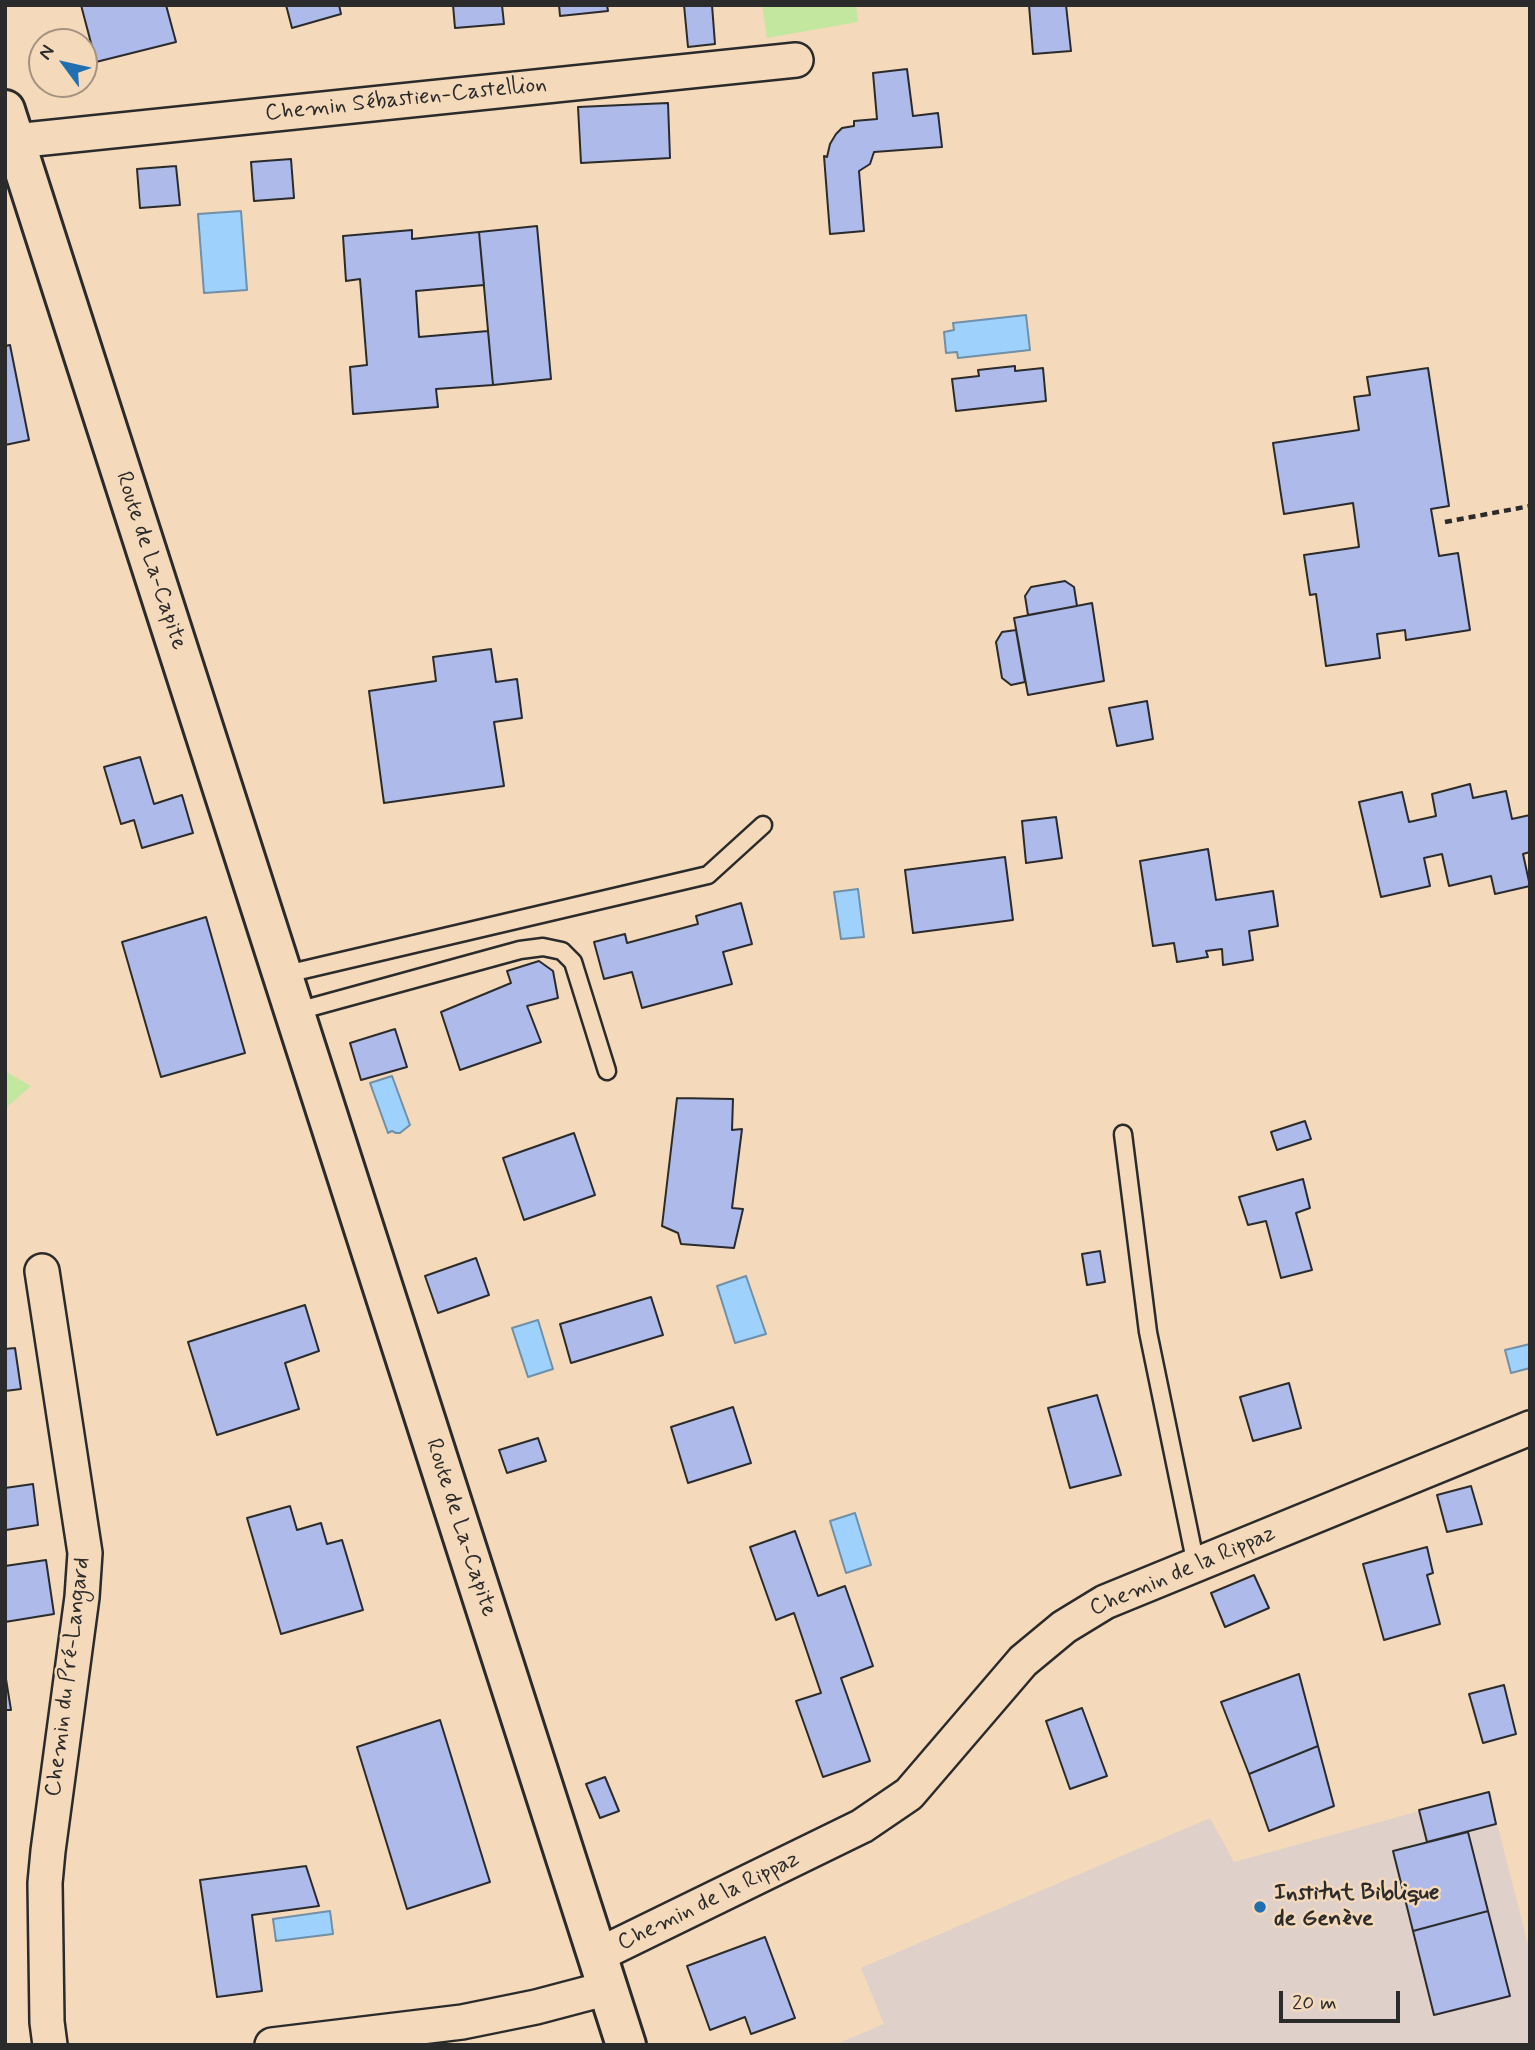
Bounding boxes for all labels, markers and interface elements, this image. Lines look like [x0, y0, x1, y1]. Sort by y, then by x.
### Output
north arrow [28, 28, 98, 98]
text: N [33, 40, 61, 64]
street label: Chemin Sébastien-Castellion [264, 71, 548, 129]
street label: Route de La-Capite [108, 469, 192, 653]
street label: Route de La-Capite [418, 1436, 502, 1620]
street label: Chemin de la Rippaz [1086, 1520, 1280, 1624]
street label: Chemin du Pré-Langard [41, 1556, 97, 1798]
street label: Chemin de la Rippaz [614, 1846, 804, 1958]
place label: Institut Biblique de Genève [1274, 1880, 1439, 1934]
marker: Institut Biblique de Genève [1252, 1899, 1268, 1915]
scale bar [1283, 1976, 1404, 2020]
text: 20 m [1292, 1989, 1337, 2017]

